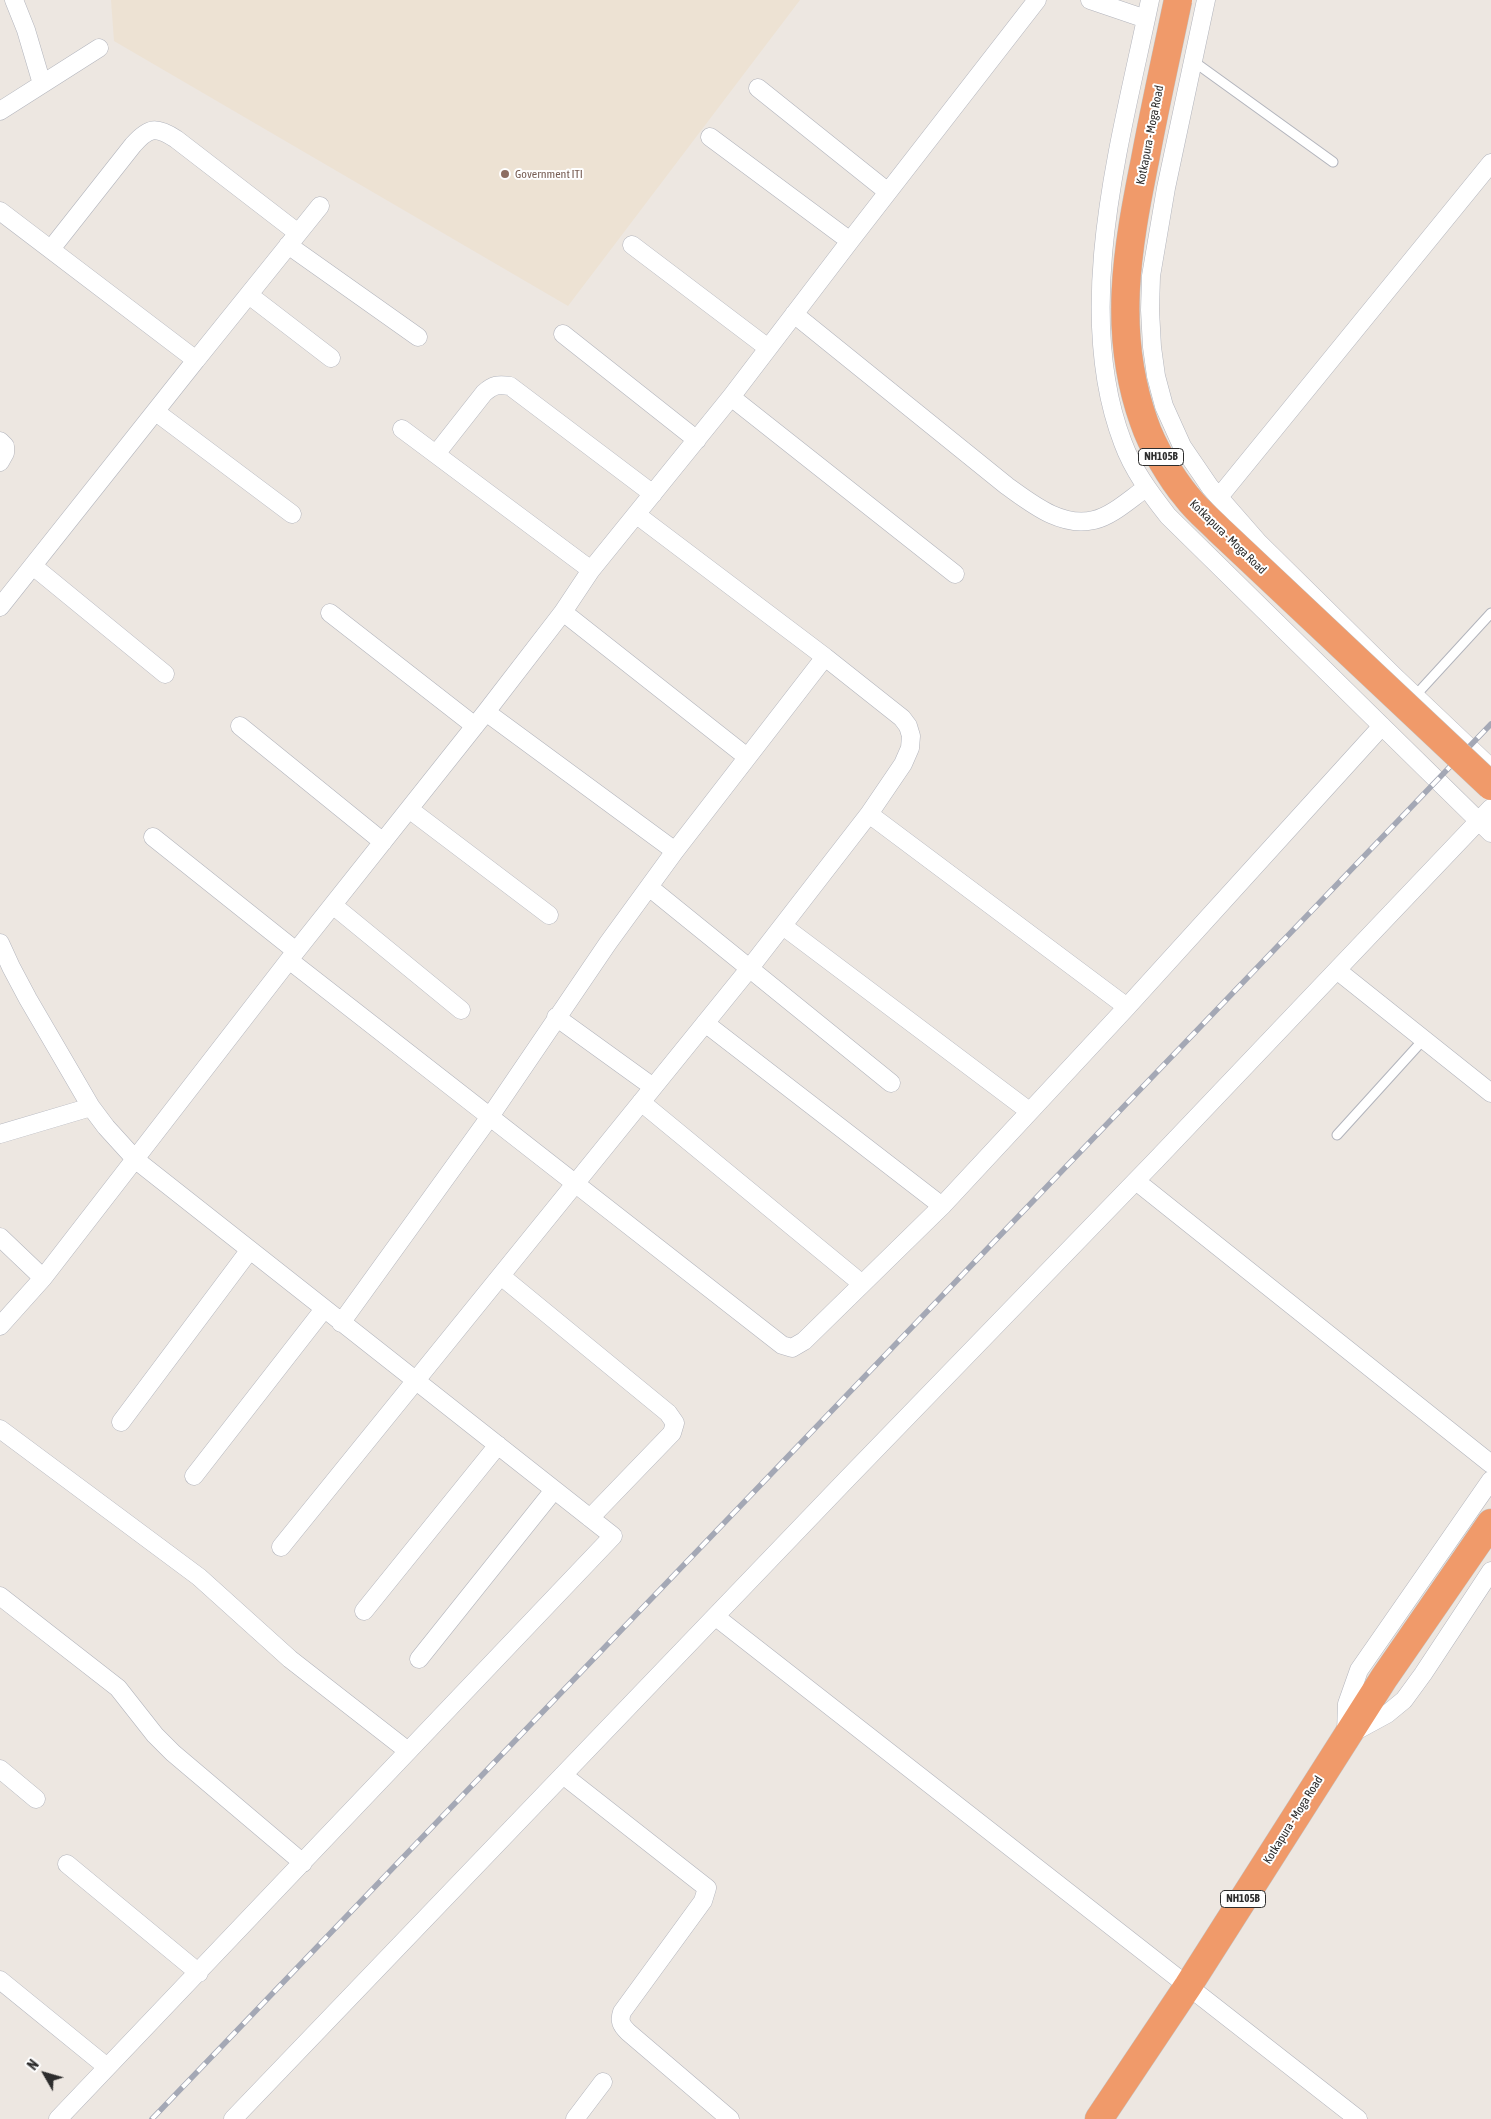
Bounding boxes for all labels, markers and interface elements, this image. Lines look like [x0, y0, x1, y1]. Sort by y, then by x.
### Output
street label: Kotkapura - Moga Road [1133, 84, 1167, 186]
place label: Government ITI [515, 167, 583, 181]
marker: Government ITI [499, 168, 511, 180]
road number: NH105B [1138, 448, 1184, 466]
street label: Kotkapura - Moga Road [1187, 497, 1269, 577]
street label: Kotkapura - Moga Road [1260, 1773, 1326, 1867]
road number: NH105B [1220, 1890, 1266, 1908]
north arrow [20, 2049, 70, 2099]
text: N [24, 2057, 42, 2073]

